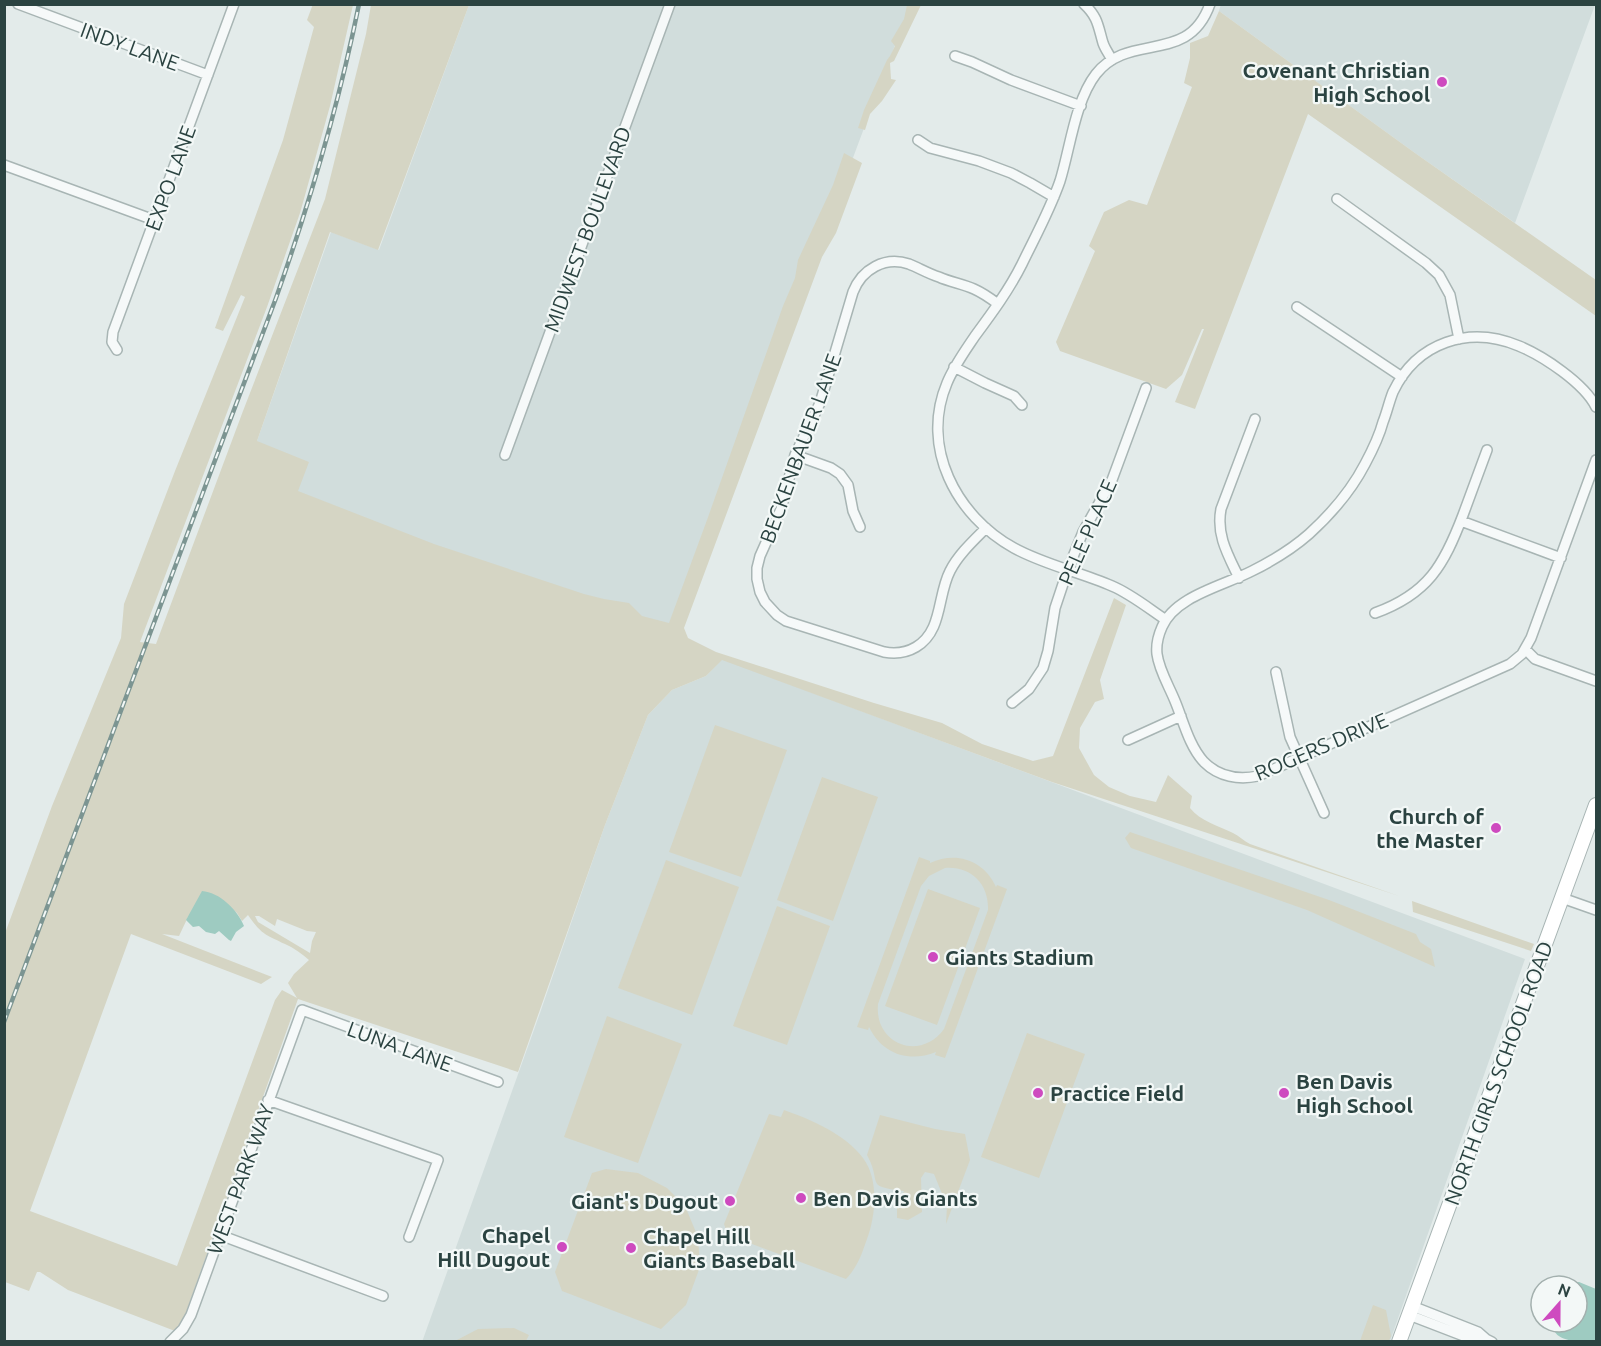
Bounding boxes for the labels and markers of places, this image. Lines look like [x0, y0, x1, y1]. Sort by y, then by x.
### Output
place label: Covenant Christian High School [1243, 58, 1430, 106]
marker: Covenant Christian High School [1435, 75, 1449, 89]
place label: Church of the Master [1376, 804, 1484, 852]
marker: Church of the Master [1489, 821, 1503, 835]
place label: Giants Stadium [945, 945, 1094, 969]
marker: Giants Stadium [926, 950, 940, 964]
place label: Ben Davis High School [1296, 1069, 1413, 1117]
place label: Practice Field [1050, 1081, 1184, 1105]
marker: Practice Field [1031, 1086, 1045, 1100]
marker: Ben Davis High School [1277, 1086, 1291, 1100]
place label: Ben Davis Giants [813, 1186, 978, 1210]
place label: Giant's Dugout [571, 1189, 718, 1213]
marker: Ben Davis Giants [794, 1191, 808, 1205]
marker: Giant's Dugout [723, 1194, 737, 1208]
place label: Chapel Hill Dugout [437, 1223, 550, 1271]
place label: Chapel Hill Giants Baseball [643, 1224, 795, 1272]
marker: Chapel Hill Dugout [555, 1240, 569, 1254]
marker: Chapel Hill Giants Baseball [624, 1241, 638, 1255]

